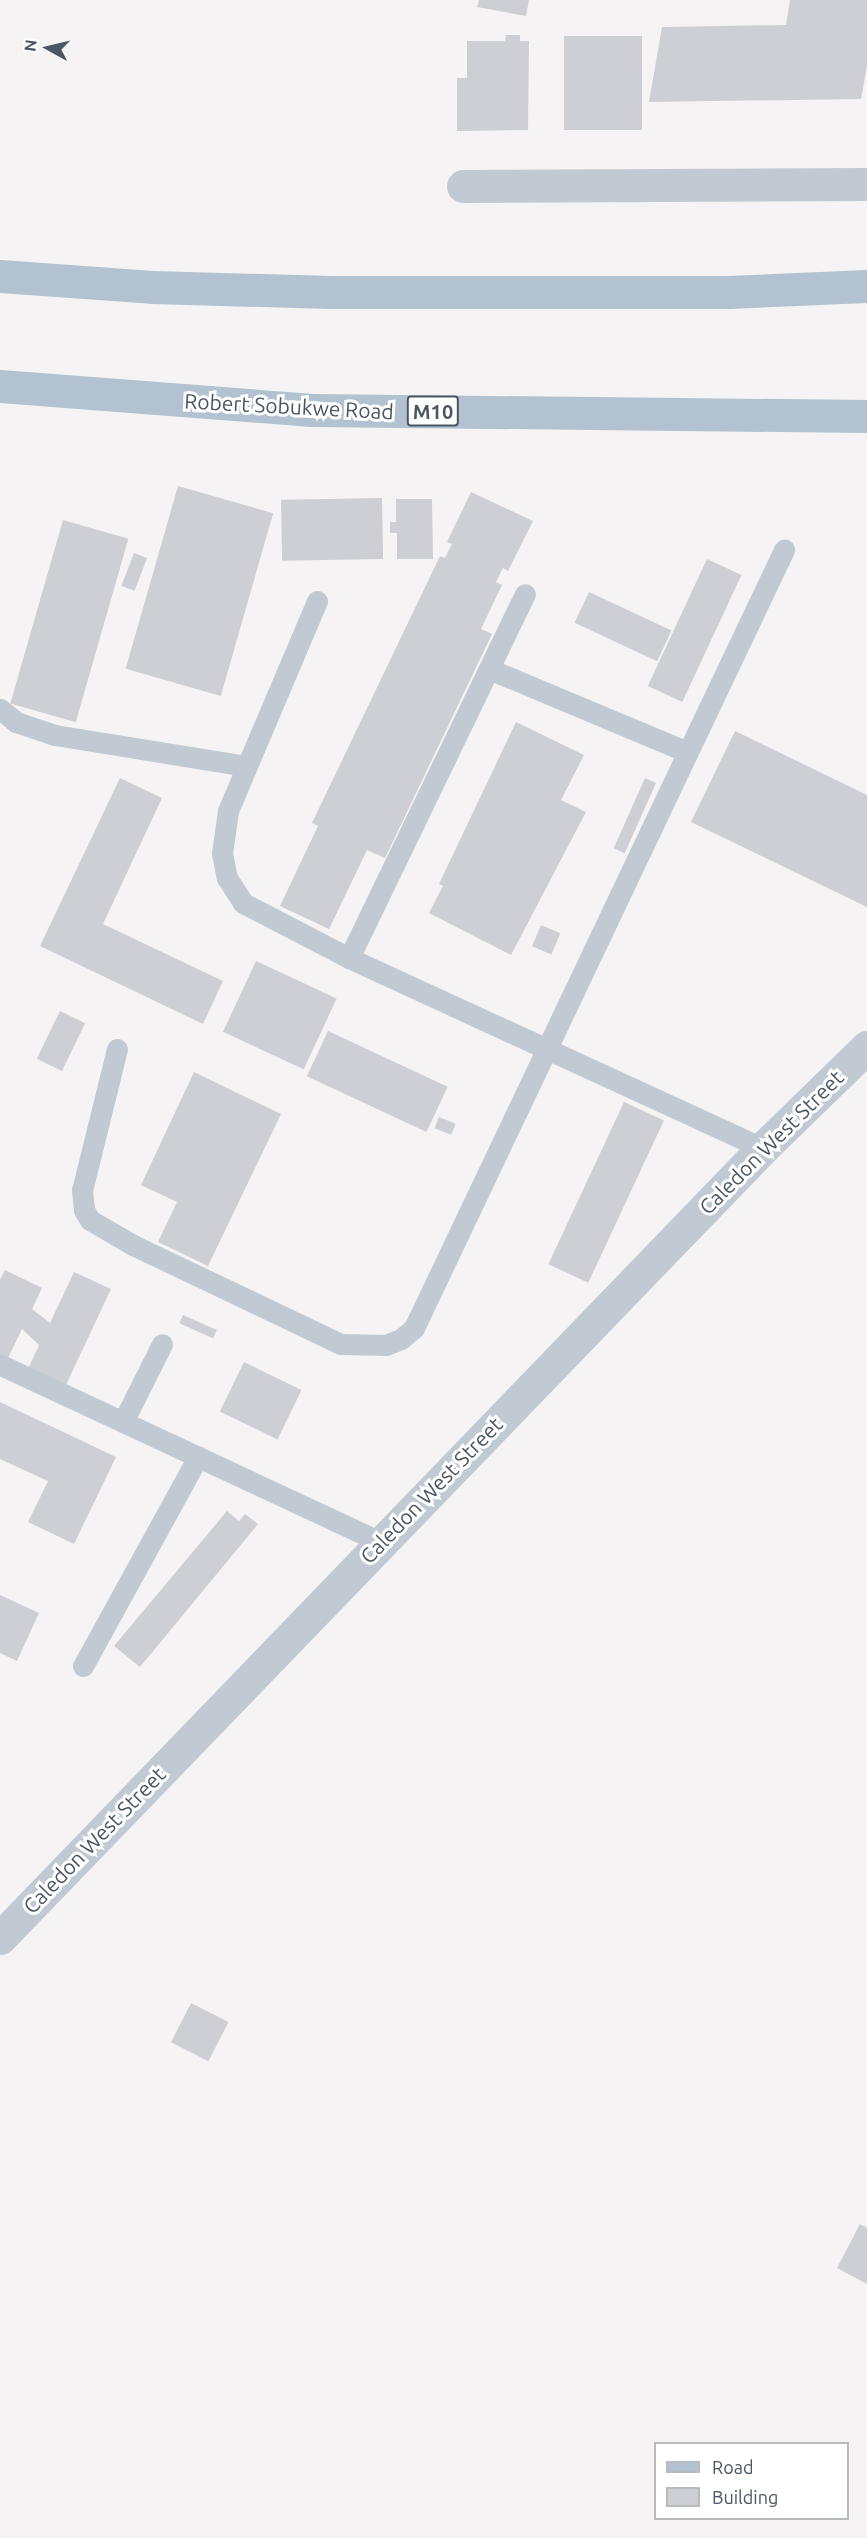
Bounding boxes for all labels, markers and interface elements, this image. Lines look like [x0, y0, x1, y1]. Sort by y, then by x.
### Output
north arrow [18, 18, 78, 78]
text: N [20, 38, 40, 53]
street label: Robert Sobukwe Road [184, 388, 394, 424]
road number: M10 [406, 394, 460, 428]
street label: Caledon West Street [694, 1065, 848, 1219]
street label: Caledon West Street [355, 1412, 507, 1568]
street label: Caledon West Street [18, 1762, 170, 1918]
legend [654, 2442, 849, 2520]
text: Road [712, 2457, 754, 2477]
text: Building [712, 2487, 778, 2507]

